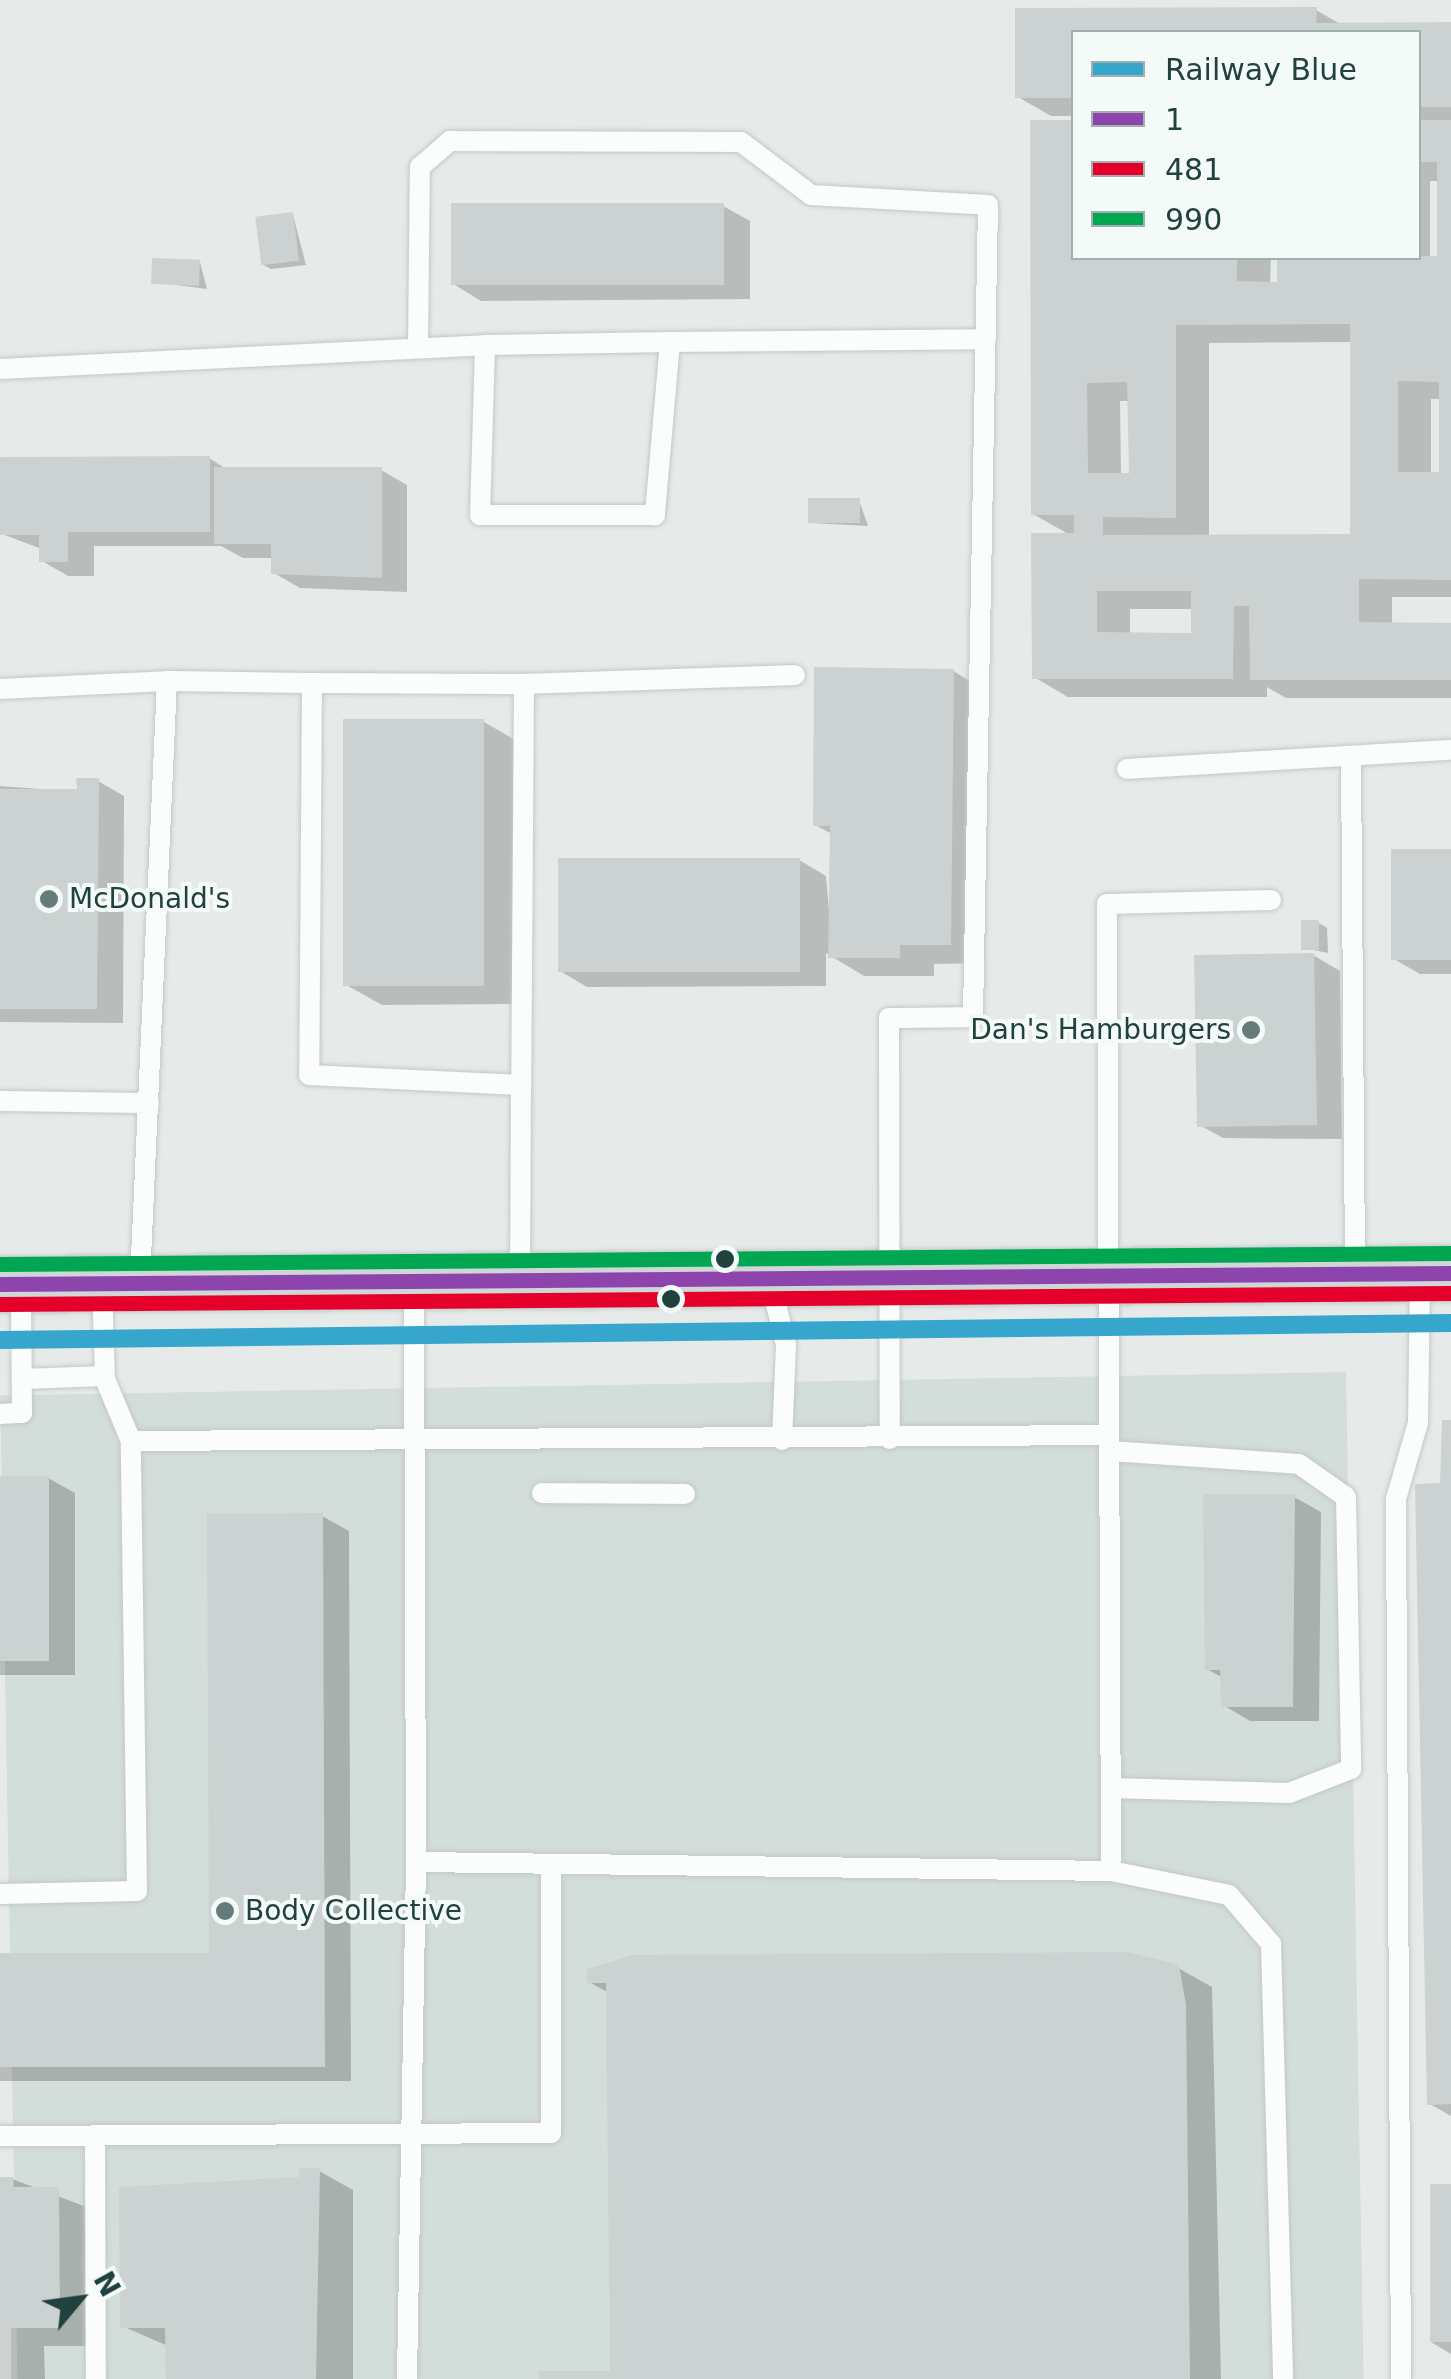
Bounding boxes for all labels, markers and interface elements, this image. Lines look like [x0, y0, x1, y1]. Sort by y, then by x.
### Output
legend [1071, 30, 1421, 260]
text: Railway Blue [1165, 52, 1357, 87]
text: 1 [1165, 102, 1184, 137]
text: 481 [1165, 152, 1222, 187]
text: 990 [1165, 202, 1222, 237]
place label: McDonald's [69, 882, 230, 916]
marker: McDonald's [38, 888, 60, 910]
place label: Dan's Hamburgers [970, 1013, 1231, 1047]
marker: Dan's Hamburgers [1240, 1019, 1262, 1041]
unlabelled marker [715, 1249, 735, 1269]
unlabelled marker [661, 1289, 681, 1309]
place label: Body Collective [245, 1894, 462, 1928]
marker: Body Collective [214, 1900, 236, 1922]
north arrow [30, 2249, 130, 2349]
text: N [87, 2266, 127, 2302]

